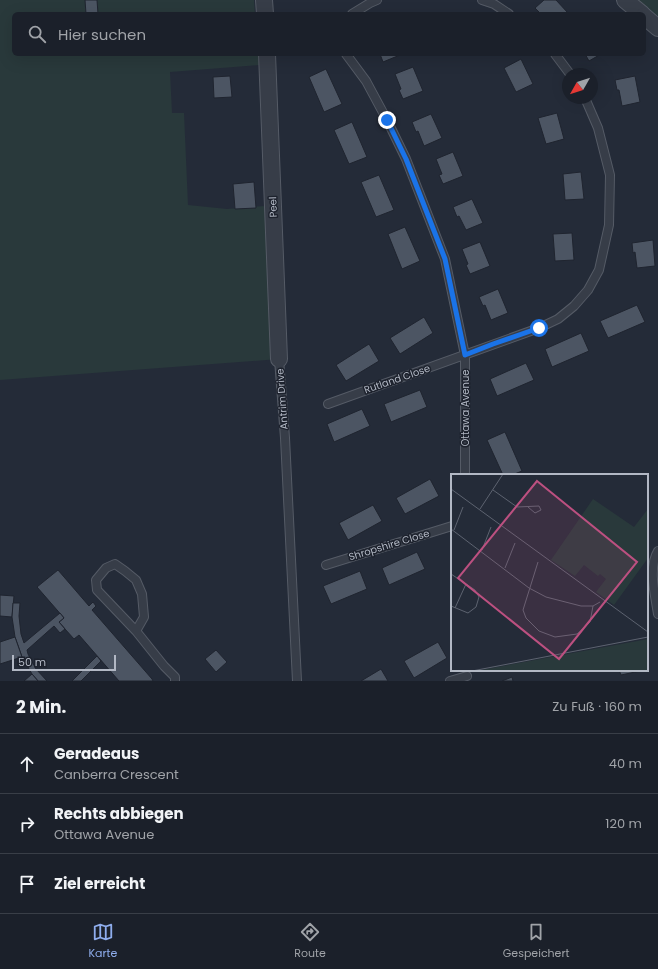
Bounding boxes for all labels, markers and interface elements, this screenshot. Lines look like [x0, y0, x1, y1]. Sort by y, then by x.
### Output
search box [12, 12, 646, 56]
icon: search [26, 23, 48, 45]
text: Hier suchen [58, 24, 146, 45]
north arrow [562, 68, 598, 104]
route end [378, 111, 396, 129]
street label: Peel [265, 196, 281, 218]
route start [530, 319, 548, 337]
street label: Rutland Close [362, 361, 432, 397]
street label: Antrim Drive [272, 368, 292, 430]
street label: Ottawa Avenue [458, 369, 473, 447]
inset map [451, 474, 648, 671]
street label: Shropshire Close [347, 526, 431, 564]
scale bar [12, 653, 116, 672]
text: 50 m [18, 654, 46, 670]
text: 2 Min. [16, 695, 66, 719]
text: Zu Fuß · 160 m [552, 697, 642, 716]
text: Geradeaus [54, 743, 139, 764]
icon: ahead [16, 753, 38, 775]
text: 40 m [609, 754, 642, 773]
text: Canberra Crescent [54, 765, 179, 784]
text: Rechts abbiegen [54, 803, 184, 824]
icon: right [16, 813, 38, 835]
text: 120 m [605, 814, 642, 833]
text: Ottawa Avenue [54, 825, 154, 844]
icon: arrive [16, 873, 38, 895]
text: Ziel erreicht [54, 873, 145, 894]
tab: Karte [88, 921, 117, 962]
tab: Route [294, 921, 326, 962]
tab: Gespeichert [503, 921, 570, 962]

